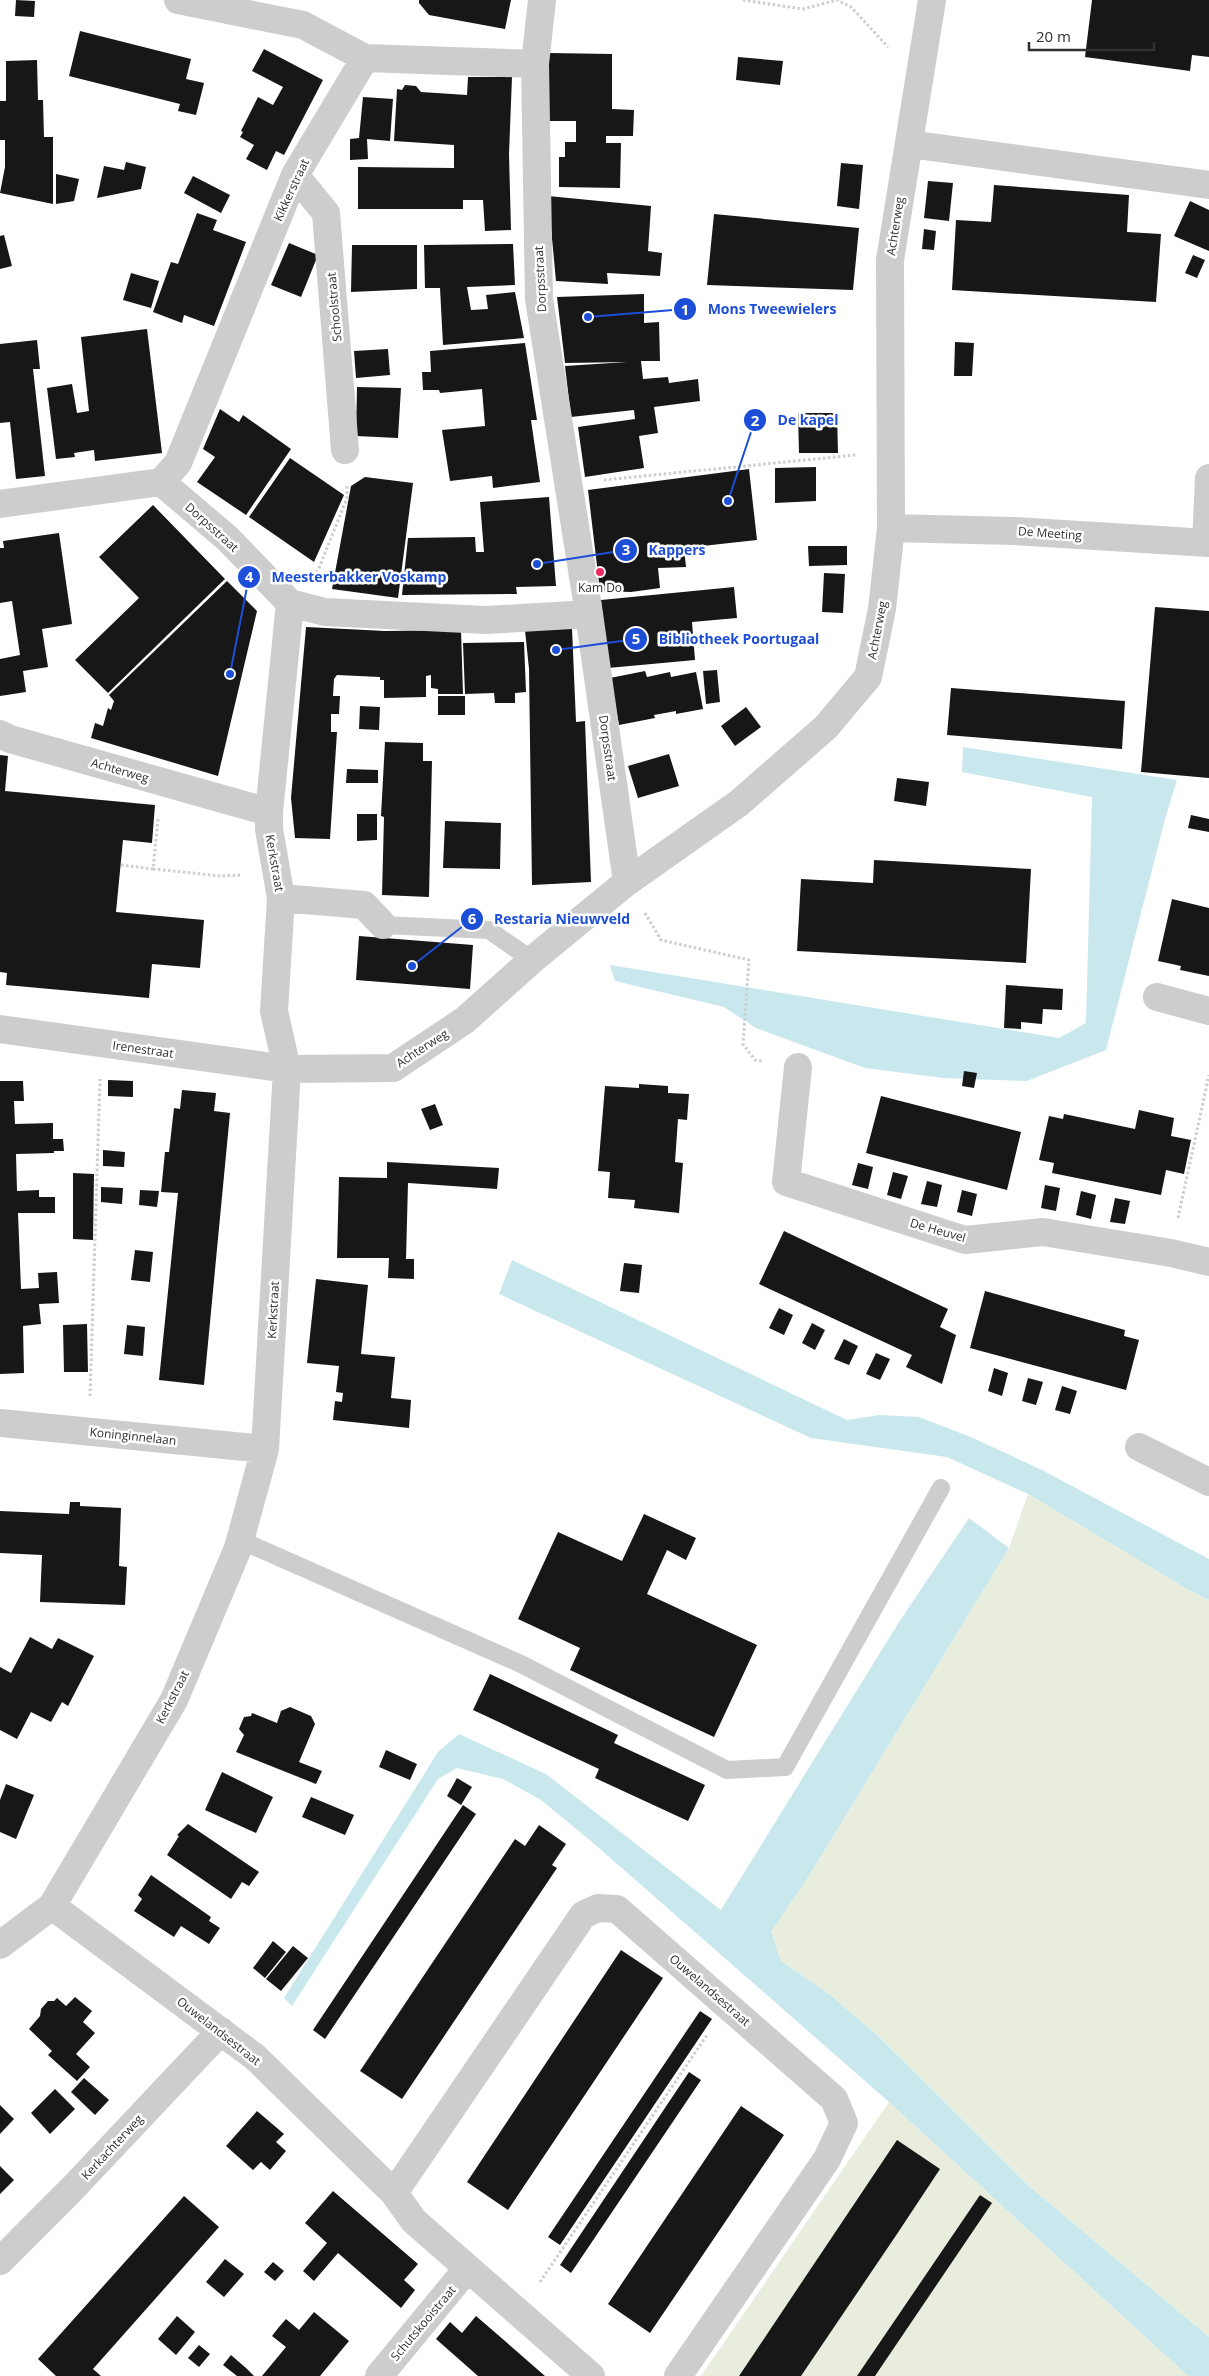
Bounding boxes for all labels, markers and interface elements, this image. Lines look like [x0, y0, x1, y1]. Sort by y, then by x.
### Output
scale bar [1029, 20, 1154, 52]
text: 20 m [1036, 26, 1071, 46]
street label: Kikkerstraat [269, 156, 313, 224]
street label: Achterweg [882, 195, 908, 257]
street label: Dorpsstraat [530, 245, 550, 313]
street label: Schoolstraat [322, 272, 346, 342]
callout: Mons Tweewielers [672, 295, 846, 324]
text: 1 [681, 299, 689, 319]
text: Mons Tweewielers [708, 299, 836, 318]
callout: De kapel [743, 406, 848, 435]
text: 2 [751, 410, 760, 430]
text: De kapel [778, 410, 838, 429]
street label: Dorpsstraat [182, 498, 242, 556]
street label: De Meeting [1017, 522, 1083, 544]
callout: Kappers [613, 536, 715, 565]
text: 3 [622, 539, 630, 559]
text: Kappers [648, 540, 706, 559]
callout: Meesterbakker Voskamp [237, 562, 457, 591]
text: 4 [245, 566, 254, 586]
marker: Kam Do [594, 566, 606, 578]
text: Meesterbakker Voskamp [272, 567, 447, 586]
place label: Kam Do [578, 579, 622, 596]
street label: Achterweg [863, 599, 891, 661]
callout: Bibliotheek Poortugaal [623, 625, 829, 654]
text: 5 [632, 628, 640, 648]
text: Bibliotheek Poortugaal [659, 629, 819, 648]
street label: Dorpsstraat [595, 714, 621, 782]
street label: Achterweg [89, 754, 151, 786]
street label: Kerkstraat [262, 833, 288, 893]
callout: Restaria Nieuwveld [459, 904, 640, 933]
text: 6 [468, 908, 477, 928]
text: Restaria Nieuwveld [494, 909, 630, 928]
street label: Achterweg [393, 1024, 452, 1071]
street label: Irenestraat [111, 1036, 175, 1062]
street label: De Heuvel [908, 1214, 968, 1246]
street label: Kerkstraat [263, 1281, 283, 1339]
street label: Koninginnelaan [89, 1423, 177, 1449]
street label: Kerkstraat [151, 1667, 193, 1727]
street label: Ouwelandsestraat [666, 1950, 754, 2030]
street label: Ouwelandsestraat [174, 1993, 264, 2069]
street label: Kerkachterweg [77, 2110, 147, 2183]
street label: Schutskooistraat [386, 2282, 460, 2364]

